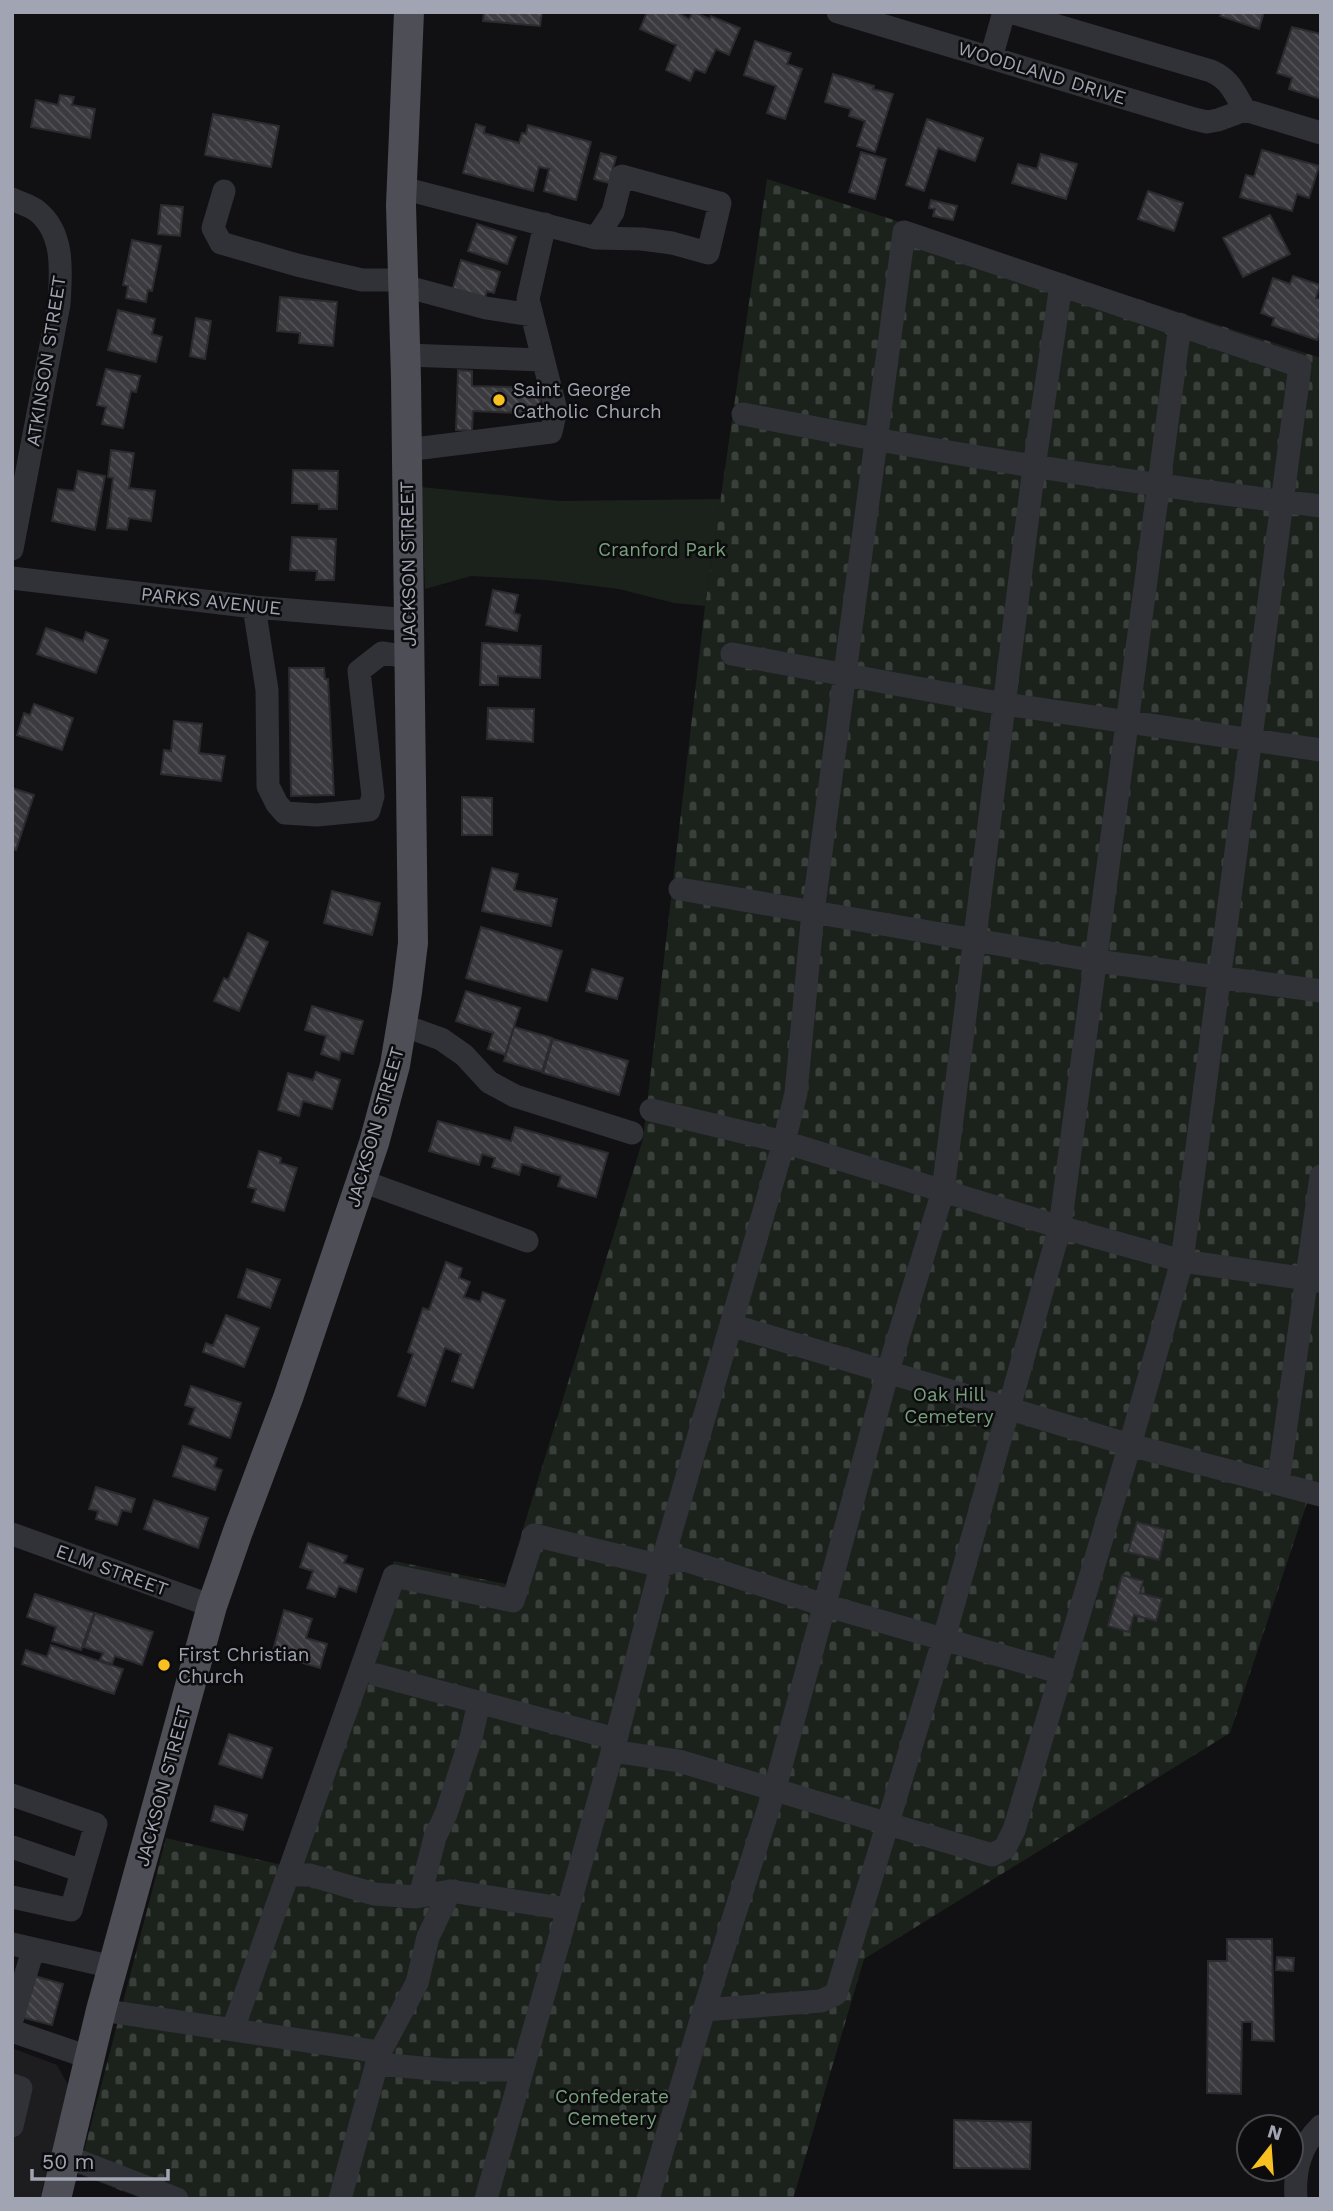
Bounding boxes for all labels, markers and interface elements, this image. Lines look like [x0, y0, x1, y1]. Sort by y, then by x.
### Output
street label: WOODLAND DRIVE [955, 36, 1129, 110]
street label: ATKINSON STREET [21, 274, 71, 448]
place label: Saint George Catholic Church [513, 378, 662, 423]
marker: Saint George Catholic Church [491, 392, 507, 408]
street label: JACKSON STREET [395, 481, 421, 647]
park label: Cranford Park [598, 538, 726, 561]
street label: PARKS AVENUE [140, 582, 282, 620]
street label: JACKSON STREET [341, 1044, 409, 1210]
park label: Oak Hill Cemetery [904, 1383, 994, 1428]
street label: ELM STREET [53, 1539, 171, 1601]
place label: First Christian Church [178, 1643, 310, 1688]
marker: First Christian Church [156, 1657, 172, 1673]
street label: JACKSON STREET [130, 1703, 196, 1869]
park label: Confederate Cemetery [555, 2085, 669, 2130]
north arrow [1235, 2113, 1305, 2183]
text: N [1265, 2119, 1285, 2145]
scale bar [32, 2138, 168, 2182]
text: 50 m [42, 2149, 94, 2174]

